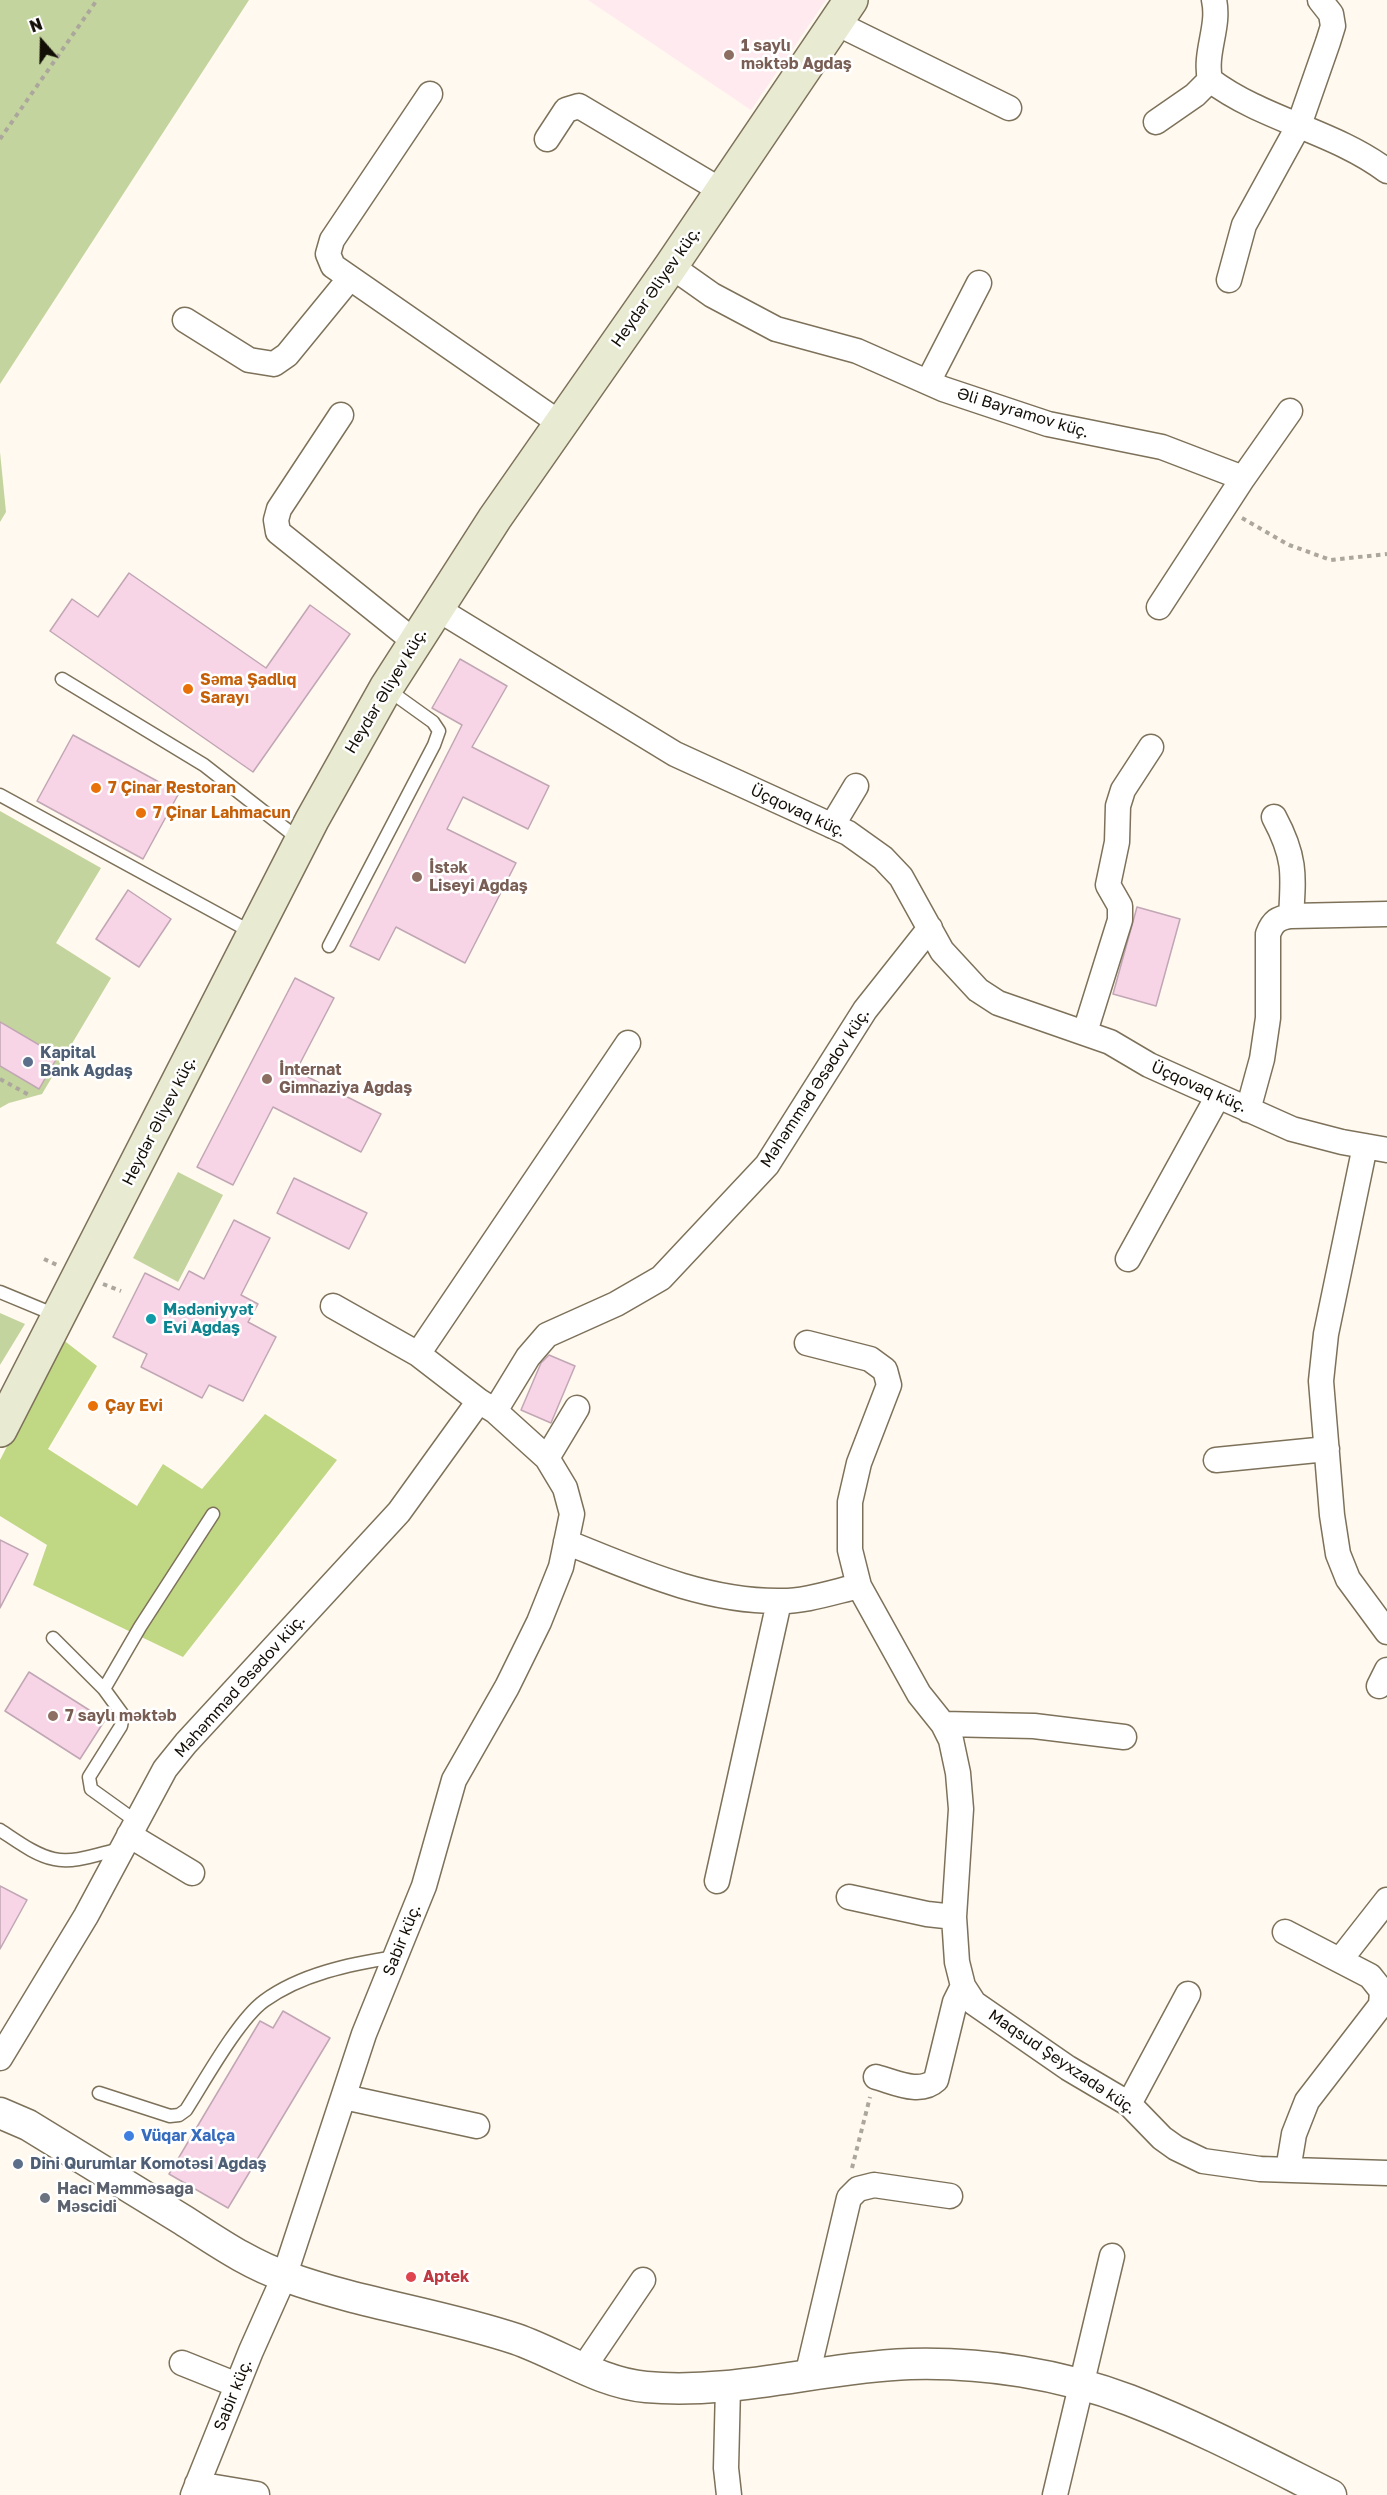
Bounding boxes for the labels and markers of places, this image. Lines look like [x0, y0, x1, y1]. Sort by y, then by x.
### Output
place label: 1 saylı məktəb Ağdaş [741, 36, 852, 74]
marker: 1 saylı məktəb Ağdaş [722, 48, 736, 62]
place label: Səma Şadlıq Sarayı [200, 670, 296, 708]
marker: Səma Şadlıq Sarayı [181, 682, 195, 696]
place label: 7 Çinar Restoran [108, 778, 236, 798]
marker: 7 Çinar Restoran [89, 781, 103, 795]
place label: 7 Çinar Lahmacun [153, 803, 291, 823]
marker: 7 Çinar Lahmacun [134, 806, 148, 820]
place label: İstək Liseyi Ağdaş [429, 858, 528, 896]
marker: İstək Liseyi Ağdaş [410, 870, 424, 884]
place label: Kapital Bank Ağdaş [40, 1043, 133, 1081]
marker: Kapital Bank Ağdaş [21, 1055, 35, 1069]
place label: İnternat Gimnaziya Ağdaş [279, 1060, 412, 1098]
marker: İnternat Gimnaziya Ağdaş [260, 1072, 274, 1086]
place label: Mədəniyyət Evi Ağdaş [163, 1300, 254, 1338]
marker: Mədəniyyət Evi Ağdaş [144, 1312, 158, 1326]
place label: Çay Evi [105, 1396, 163, 1416]
marker: Çay Evi [86, 1399, 100, 1413]
place label: 7 saylı məktəb [65, 1706, 177, 1726]
marker: 7 saylı məktəb [46, 1709, 60, 1723]
place label: Vüqar Xalça [141, 2126, 235, 2146]
marker: Vüqar Xalça [122, 2129, 136, 2143]
place label: Dini Qurumlar Komotəsi Ağdaş [30, 2154, 267, 2174]
marker: Dini Qurumlar Komotəsi Ağdaş [11, 2157, 25, 2171]
place label: Hacı Məmməsağa Məscidi [57, 2179, 193, 2217]
marker: Hacı Məmməsağa Məscidi [38, 2191, 52, 2205]
place label: Aptek [423, 2267, 469, 2287]
marker: Aptek [404, 2270, 418, 2284]

